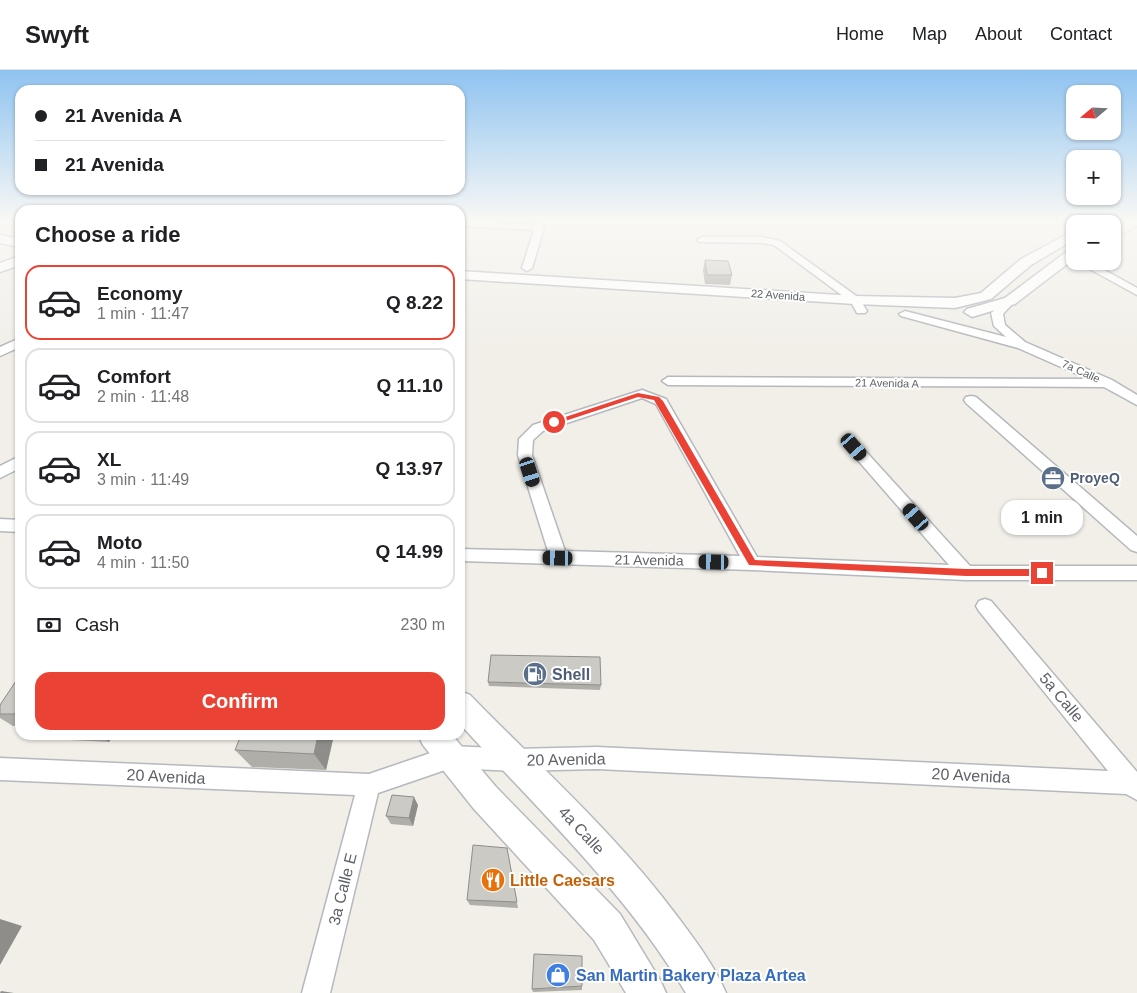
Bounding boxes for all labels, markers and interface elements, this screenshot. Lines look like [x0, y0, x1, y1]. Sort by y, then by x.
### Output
text: Swyft [25, 21, 89, 48]
text: Home [836, 24, 884, 44]
text: Map [912, 24, 947, 44]
text: About [975, 24, 1022, 44]
text: Contact [1050, 24, 1112, 44]
north arrow [1066, 85, 1121, 140]
map controls [1066, 85, 1121, 270]
text: 21 Avenida A [65, 105, 182, 126]
button: + [1066, 150, 1121, 205]
text: 21 Avenida [65, 154, 164, 175]
button: − [1066, 215, 1121, 270]
text: Choose a ride [35, 222, 180, 247]
icon: car [37, 280, 82, 325]
text: Economy [97, 283, 183, 304]
street label: 22 Avenida [751, 287, 806, 303]
text: Q 8.22 [386, 292, 443, 313]
text: 1 min · 11:47 [97, 305, 189, 322]
street label: 7a Calle [1060, 357, 1102, 385]
icon: car [37, 363, 82, 408]
text: Comfort [97, 366, 171, 387]
text: Q 11.10 [376, 375, 443, 396]
street label: 21 Avenida A [855, 376, 920, 390]
text: 2 min · 11:48 [97, 388, 189, 405]
route start [543, 411, 565, 433]
car [838, 431, 869, 463]
icon: car [37, 446, 82, 491]
text: XL [97, 449, 121, 470]
car [518, 455, 541, 489]
text: Q 13.97 [375, 458, 443, 479]
office icon: ProyeQ [1040, 465, 1066, 491]
place label: ProyeQ [1070, 470, 1120, 486]
text: 3 min · 11:49 [97, 471, 189, 488]
callout: 1 min [1001, 500, 1083, 536]
car [900, 501, 931, 533]
text: 1 min [1021, 509, 1063, 526]
icon: car [37, 529, 82, 574]
text: Moto [97, 532, 142, 553]
text: Q 14.99 [375, 541, 443, 562]
car [542, 550, 573, 566]
street label: 21 Avenida [614, 551, 684, 569]
text: 4 min · 11:50 [97, 554, 189, 571]
car [698, 554, 729, 570]
route end [1031, 562, 1053, 584]
icon: cash [35, 611, 63, 639]
text: Cash [75, 614, 119, 635]
text: 230 m [401, 616, 445, 633]
fuel station icon: Shell [522, 661, 548, 687]
place label: Shell [552, 666, 590, 683]
street label: 5a Calle [1036, 669, 1087, 725]
button: Confirm [35, 672, 445, 730]
street label: 20 Avenida [526, 750, 606, 769]
street label: 20 Avenida [931, 765, 1011, 786]
street label: 20 Avenida [126, 766, 206, 787]
street label: 4a Calle [555, 803, 608, 858]
street label: 3a Calle E [325, 851, 360, 927]
restaurant icon: Little Caesars [480, 867, 506, 893]
place label: Little Caesars [510, 872, 615, 889]
shop icon: San Martin Bakery Plaza Artea [545, 962, 571, 988]
place label: San Martin Bakery Plaza Artea [576, 967, 806, 984]

